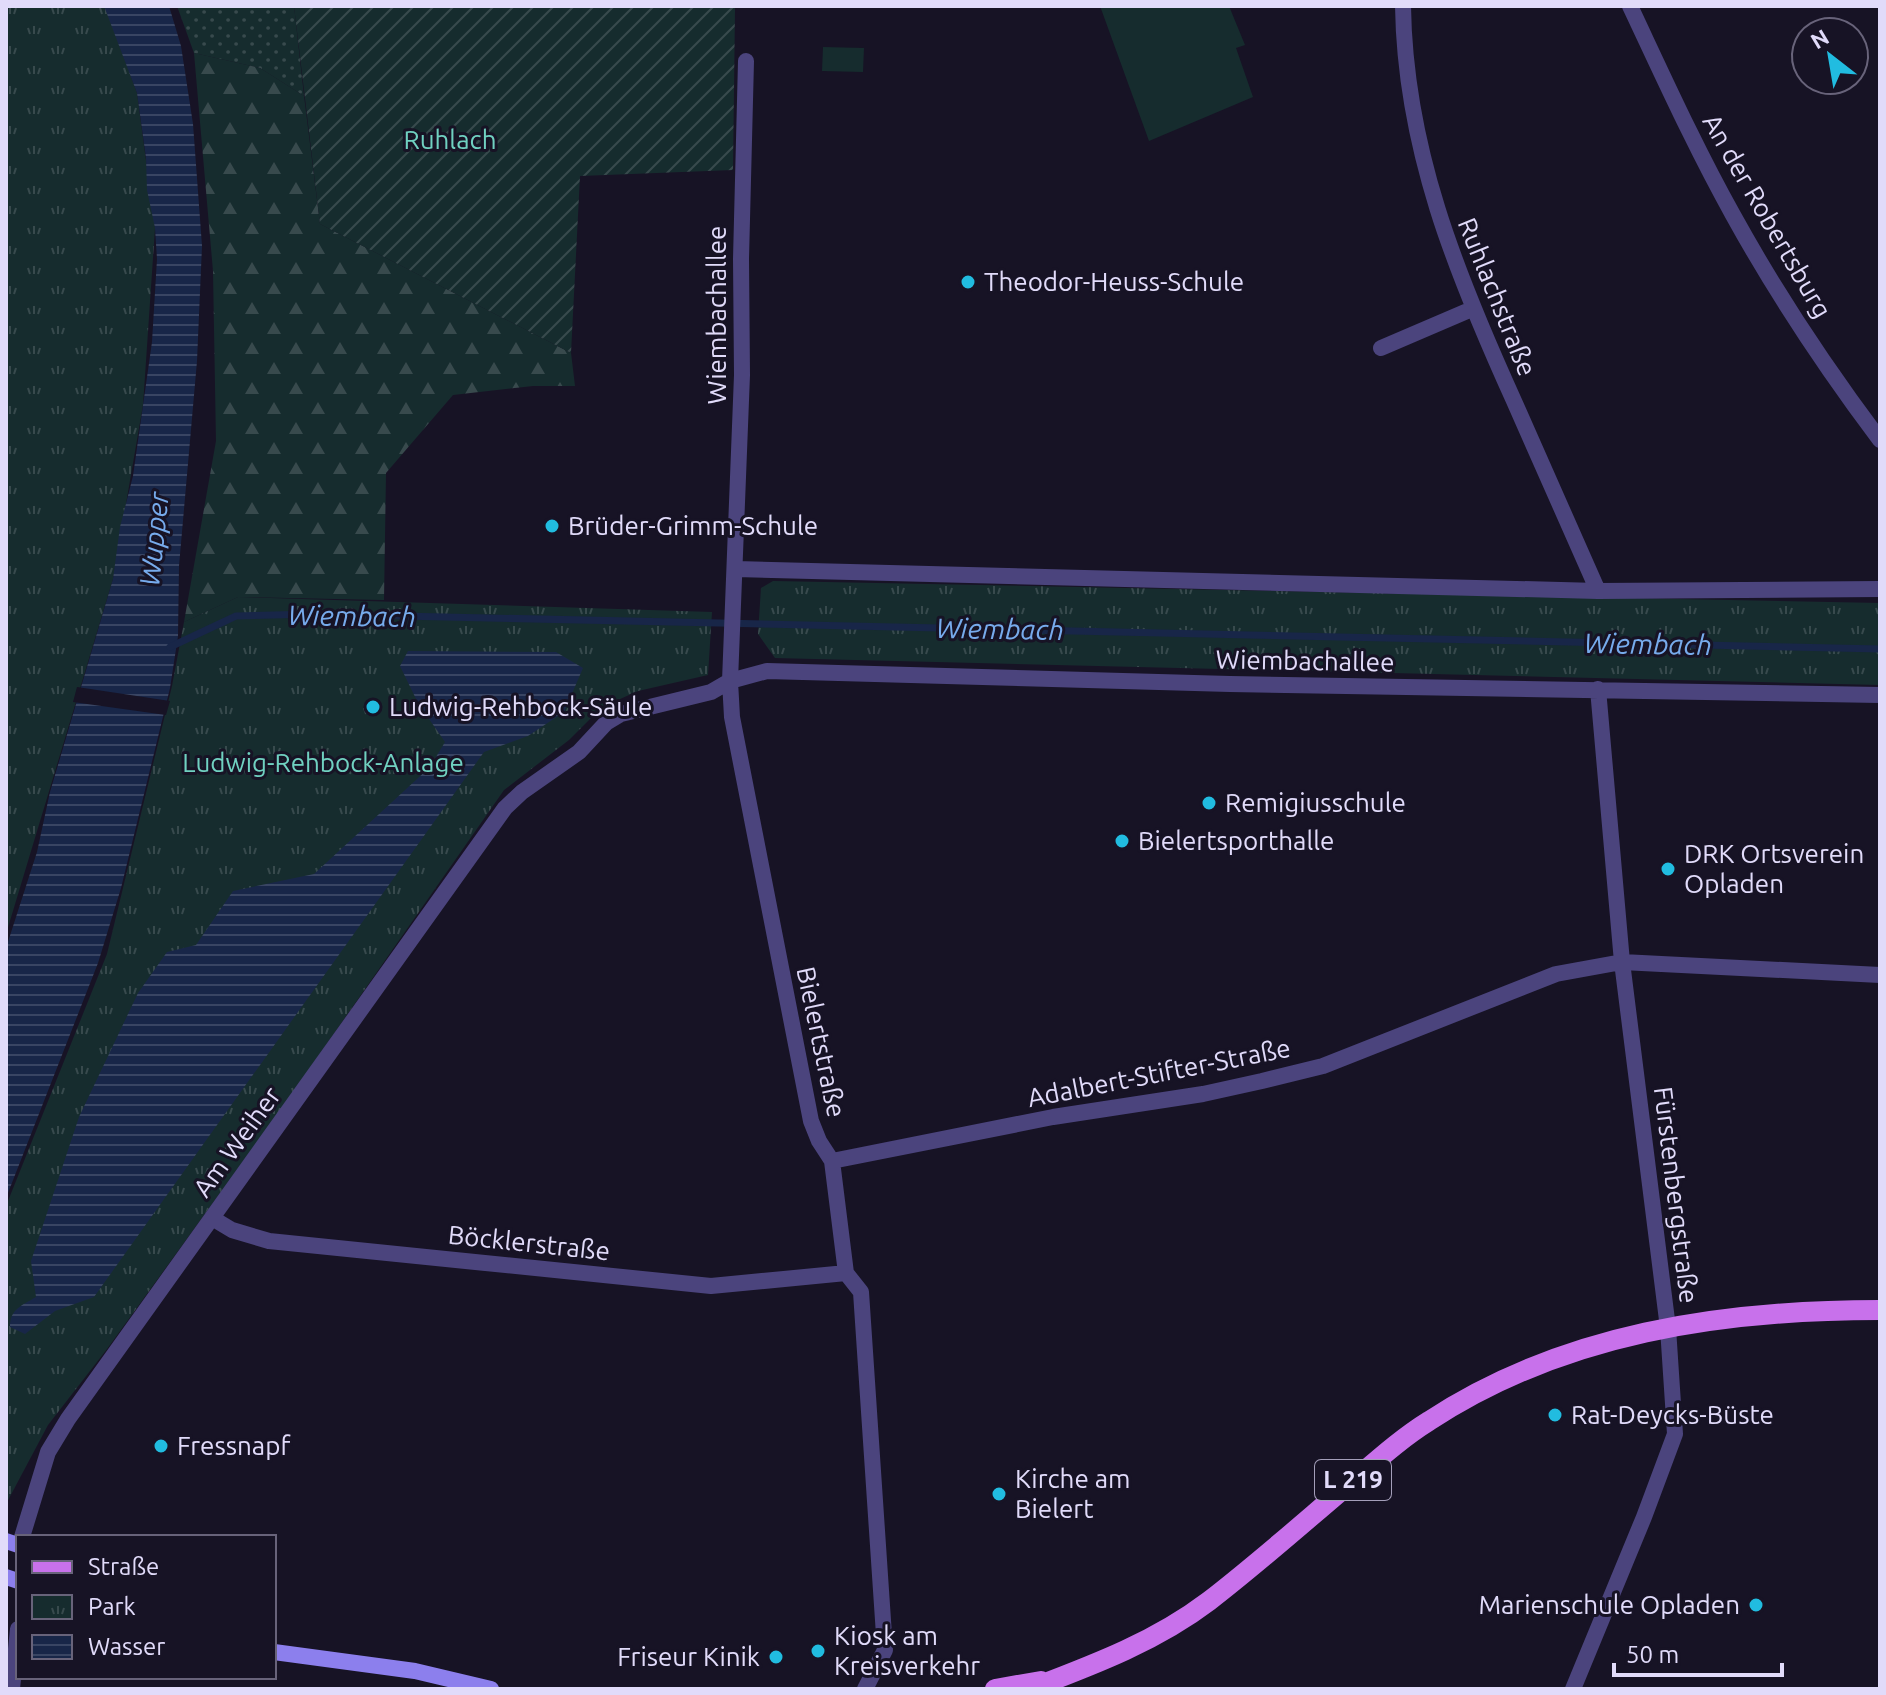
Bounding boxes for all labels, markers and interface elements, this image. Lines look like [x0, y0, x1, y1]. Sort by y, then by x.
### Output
north arrow [1790, 16, 1870, 96]
text: N [1806, 23, 1833, 53]
street label: An der Robertsburg [1697, 109, 1838, 323]
park label: Ruhlach [403, 125, 497, 154]
street label: Ruhlachstraße [1453, 214, 1542, 380]
street label: Wiembachallee [702, 226, 731, 404]
place label: Theodor-Heuss-Schule [984, 267, 1244, 296]
marker: Theodor-Heuss-Schule [959, 273, 977, 291]
water label: Wupper [133, 489, 174, 588]
place label: Brüder-Grimm-Schule [568, 511, 818, 540]
marker: Brüder-Grimm-Schule [543, 517, 561, 535]
water label: Wiembach [288, 599, 416, 632]
water label: Wiembach [936, 612, 1064, 645]
water label: Wiembach [1584, 627, 1712, 660]
street label: Wiembachallee [1215, 644, 1395, 677]
place label: Ludwig-Rehbock-Säule [389, 692, 652, 721]
marker: Ludwig-Rehbock-Säule [364, 698, 382, 716]
park label: Ludwig-Rehbock-Anlage [182, 748, 464, 777]
place label: Remigiusschule [1225, 788, 1406, 817]
marker: Remigiusschule [1200, 794, 1218, 812]
place label: Bielertsporthalle [1138, 826, 1334, 855]
marker: Bielertsporthalle [1113, 832, 1131, 850]
place label: DRK Ortsverein Opladen [1684, 839, 1864, 898]
marker: DRK Ortsverein Opladen [1659, 860, 1677, 878]
street label: Bielertstraße [791, 964, 852, 1120]
street label: Adalbert-Stifter-Straße [1025, 1033, 1293, 1112]
street label: Am Weiher [187, 1081, 286, 1202]
street label: Fürstenbergstraße [1649, 1085, 1704, 1305]
street label: Böcklerstraße [447, 1220, 611, 1265]
place label: Rat-Deycks-Büste [1571, 1400, 1774, 1429]
marker: Rat-Deycks-Büste [1546, 1406, 1564, 1424]
place label: Fressnapf [177, 1431, 291, 1460]
marker: Fressnapf [152, 1437, 170, 1455]
road number: L 219 [1315, 1460, 1391, 1500]
place label: Kirche am Bielert [1015, 1464, 1131, 1523]
marker: Kirche am Bielert [990, 1485, 1008, 1503]
legend [16, 1535, 276, 1679]
text: Straße [88, 1553, 159, 1580]
place label: Marienschule Opladen [1478, 1590, 1740, 1619]
text: Park [88, 1593, 136, 1620]
marker: Marienschule Opladen [1747, 1596, 1765, 1614]
place label: Kiosk am Kreisverkehr [834, 1621, 980, 1680]
scale bar [1614, 1627, 1782, 1677]
text: Wasser [88, 1633, 165, 1660]
text: 50 m [1626, 1641, 1679, 1668]
place label: Friseur Kinik [617, 1642, 760, 1671]
marker: Kiosk am Kreisverkehr [809, 1642, 827, 1660]
marker: Friseur Kinik [767, 1648, 785, 1666]

